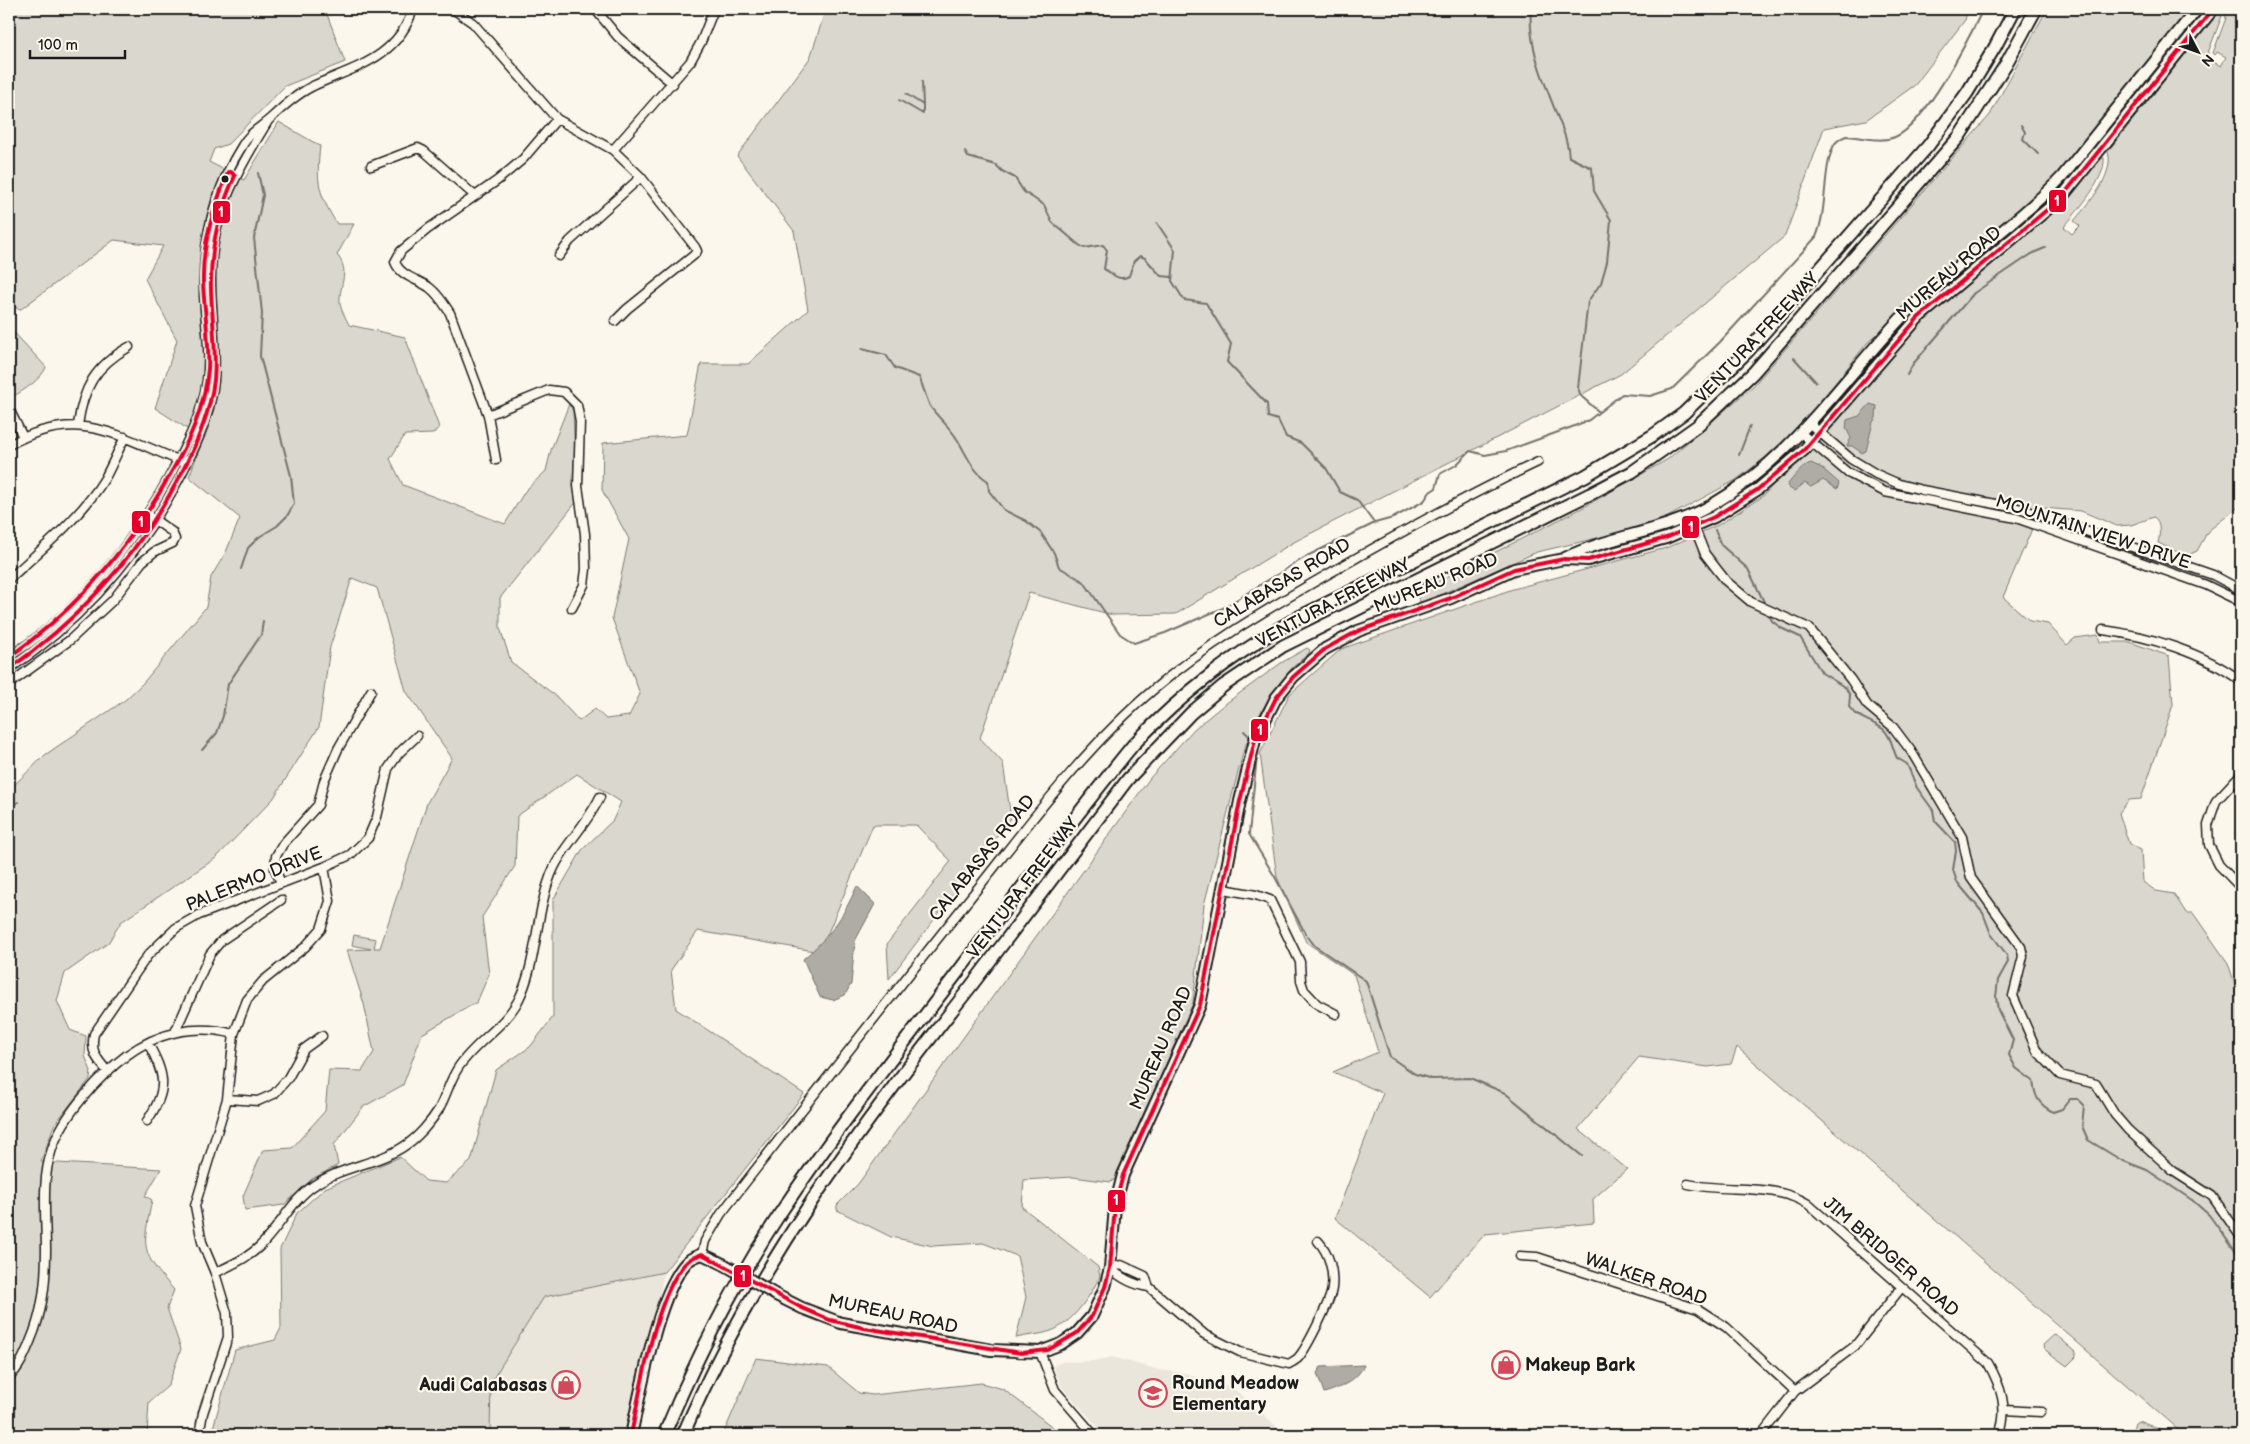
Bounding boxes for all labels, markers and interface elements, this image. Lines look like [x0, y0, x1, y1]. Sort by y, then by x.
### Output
scale bar [30, 28, 125, 60]
north arrow [2172, 28, 2222, 78]
text: 100 m [38, 36, 78, 55]
text: N [2198, 51, 2217, 70]
unlabelled marker [220, 174, 230, 184]
line badge: 1 [2048, 189, 2067, 213]
text: 1 [2054, 193, 2060, 210]
line badge: 1 [212, 200, 231, 224]
text: 1 [218, 204, 224, 221]
street label: MUREAU ROAD [1892, 222, 2006, 324]
street label: VENTURA FREEWAY [1691, 268, 1823, 408]
street label: MOUNTAIN VIEW DRIVE [1993, 491, 2193, 573]
line badge: 1 [131, 510, 151, 534]
text: 1 [138, 514, 144, 531]
line badge: 1 [1681, 515, 1700, 539]
text: 1 [1688, 519, 1694, 536]
street label: CALABASAS ROAD [1210, 534, 1354, 632]
street label: MUREAU ROAD [1371, 549, 1501, 617]
street label: VENTURA FREEWAY [1252, 553, 1414, 652]
line badge: 1 [1250, 718, 1269, 742]
text: 1 [1257, 722, 1263, 739]
street label: CALABASAS ROAD [925, 791, 1039, 925]
street label: VENTURA FREEWAY [963, 813, 1083, 963]
street label: PALERMO DRIVE [183, 842, 325, 916]
street label: MUREAU ROAD [1126, 983, 1196, 1113]
line badge: 1 [1107, 1189, 1126, 1213]
text: 1 [1113, 1192, 1119, 1209]
street label: JIM BRIDGER ROAD [1819, 1193, 1963, 1321]
street label: WALKER ROAD [1582, 1248, 1710, 1310]
line badge: 1 [733, 1264, 752, 1288]
text: 1 [740, 1268, 746, 1285]
street label: MUREAU ROAD [826, 1290, 960, 1338]
shop icon: Makeup Bark [1491, 1350, 1521, 1380]
place label: Makeup Bark [1525, 1355, 1636, 1376]
shop icon: Audi Calabasas [551, 1370, 581, 1400]
place label: Round Meadow Elementary [1172, 1373, 1299, 1415]
place label: Audi Calabasas [418, 1375, 547, 1396]
school or university icon: Round Meadow Elementary [1138, 1378, 1168, 1408]

